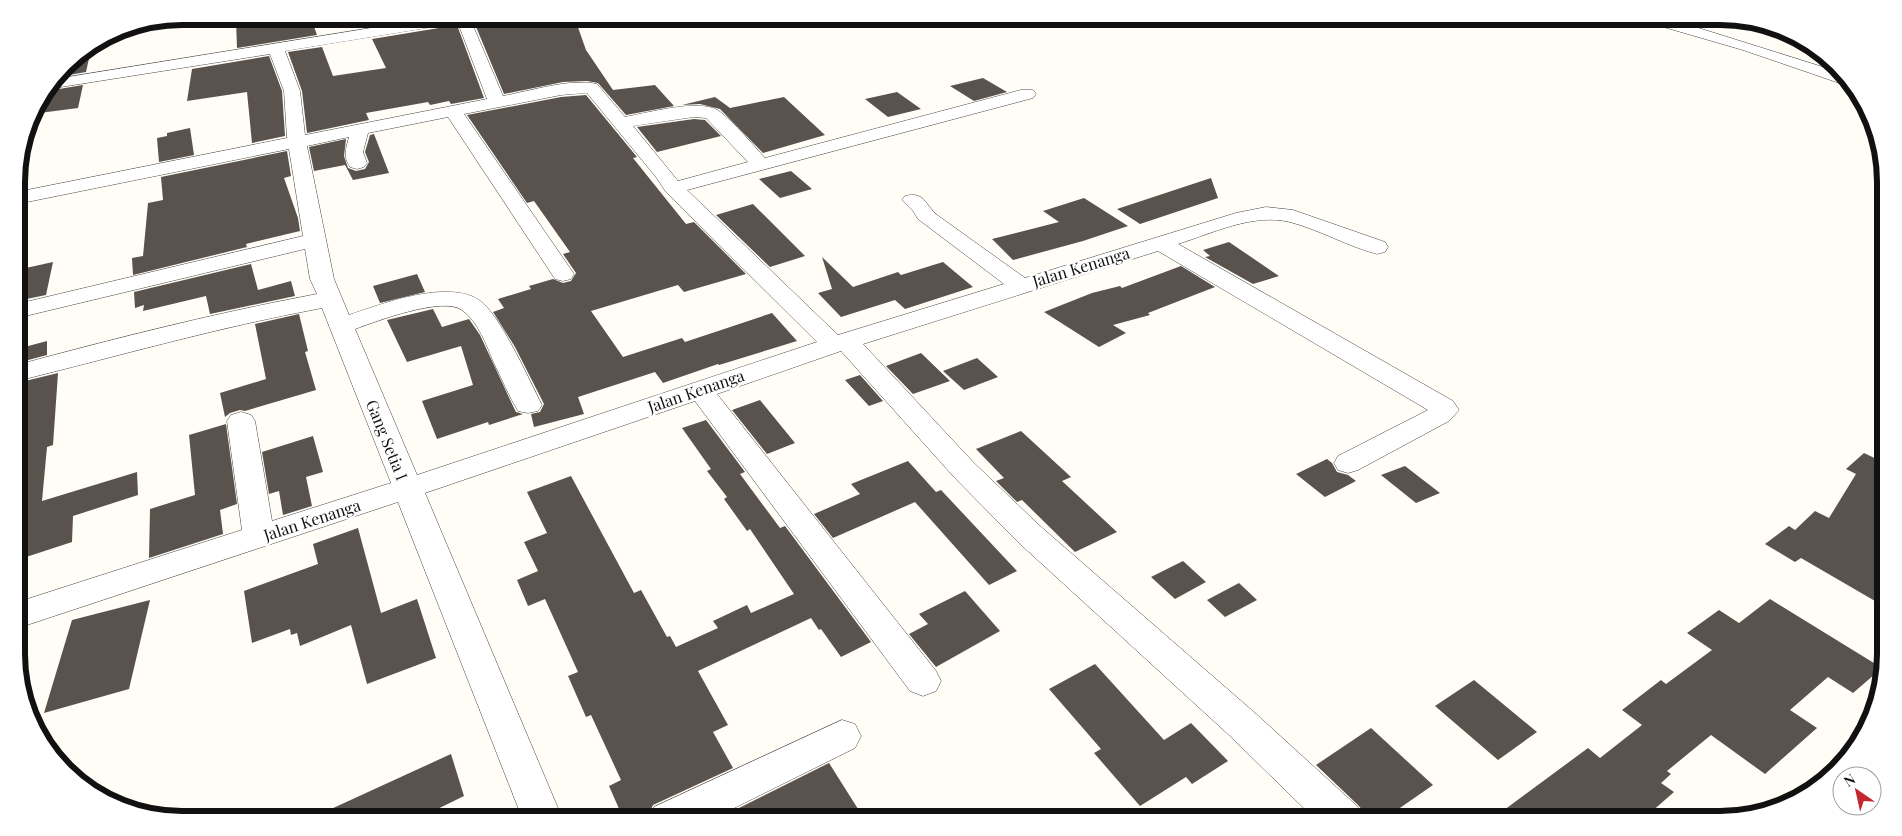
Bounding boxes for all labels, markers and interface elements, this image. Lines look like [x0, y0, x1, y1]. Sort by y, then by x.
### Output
street label: Jalan Kenanga [1029, 242, 1132, 292]
street label: Jalan Kenanga [644, 364, 747, 417]
street label: Gang Setia I [362, 396, 413, 483]
street label: Jalan Kenanga [260, 494, 363, 545]
north arrow [1832, 766, 1882, 816]
text: N [1840, 769, 1859, 791]

